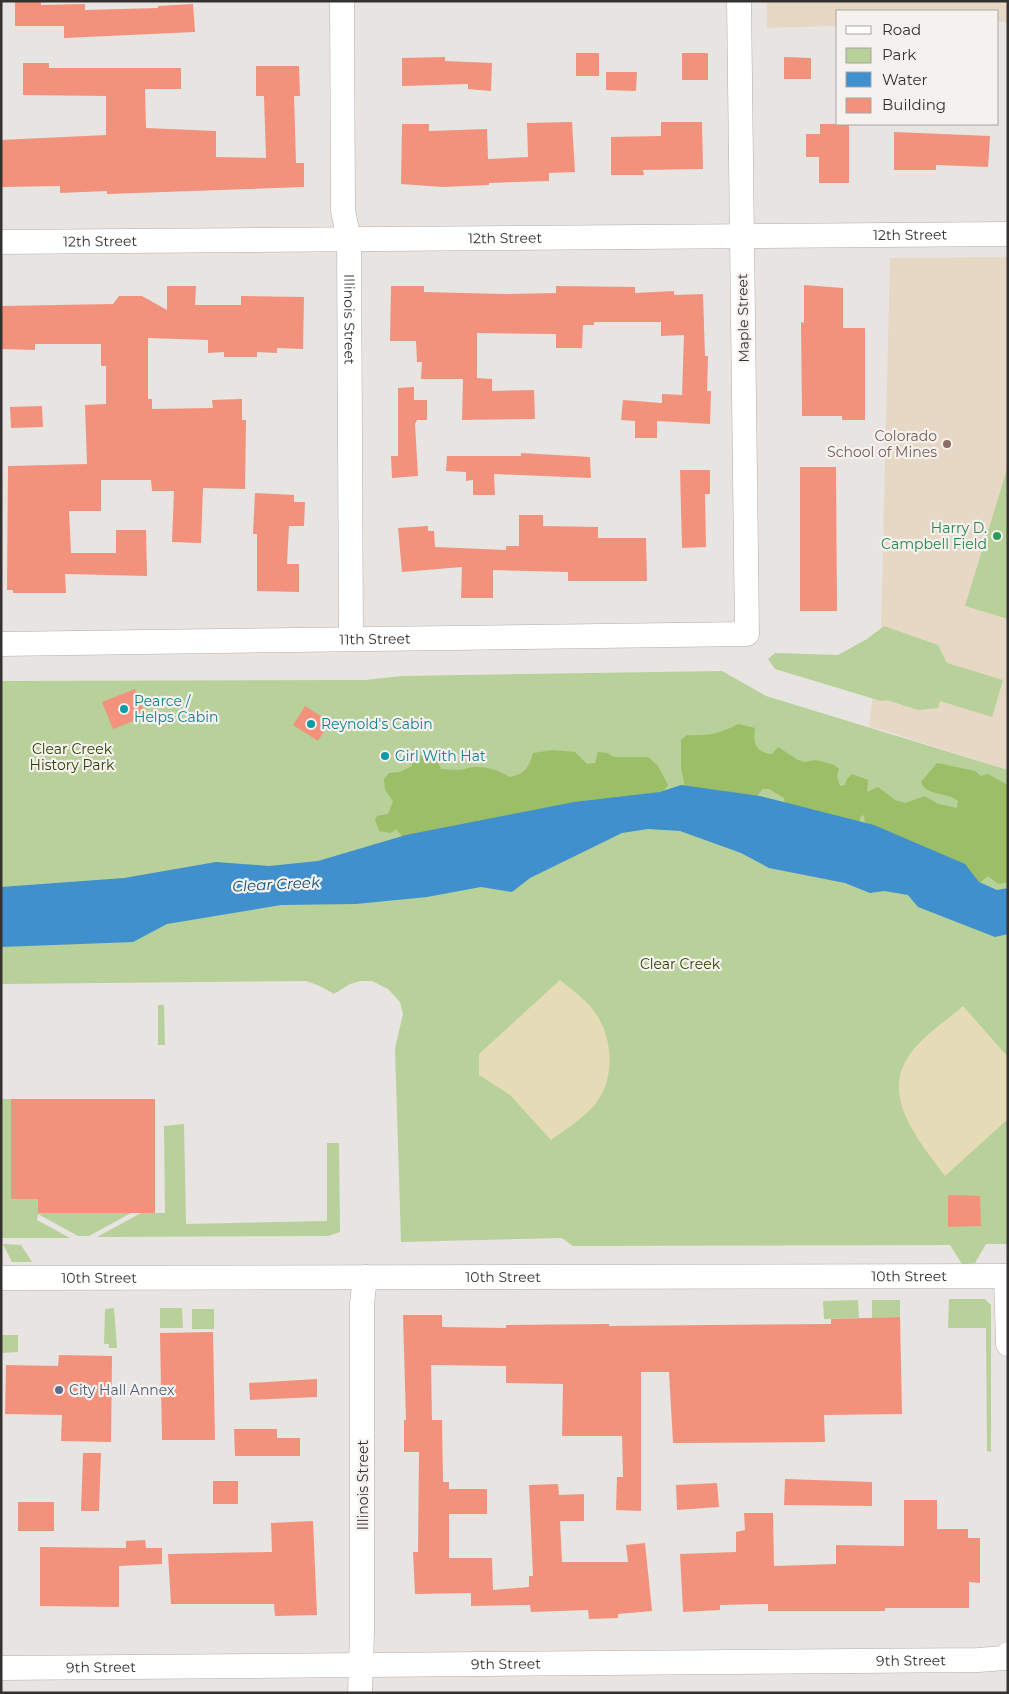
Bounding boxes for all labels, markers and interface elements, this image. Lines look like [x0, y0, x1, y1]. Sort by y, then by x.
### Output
legend [836, 10, 999, 125]
text: Road [882, 20, 921, 39]
text: Park [882, 45, 916, 64]
text: Water [882, 70, 928, 89]
text: Building [882, 95, 946, 114]
street label: 12th Street [873, 225, 947, 244]
street label: 12th Street [468, 229, 542, 247]
street label: 12th Street [63, 232, 137, 251]
street label: Maple Street [733, 273, 753, 363]
street label: Illinois Street [340, 274, 359, 365]
place label: Colorado School of Mines [827, 427, 937, 461]
marker: Colorado School of Mines [941, 438, 953, 450]
place label: Harry D. Campbell Field [881, 519, 987, 553]
marker: Harry D. Campbell Field [991, 530, 1003, 542]
street label: 11th Street [339, 630, 411, 648]
place label: Pearce / Helps Cabin [134, 692, 218, 726]
marker: Pearce / Helps Cabin [118, 703, 130, 715]
place label: Reynold's Cabin [321, 715, 433, 733]
marker: Reynold's Cabin [305, 718, 317, 730]
park label: Clear Creek History Park [30, 740, 115, 774]
place label: Girl With Hat [395, 747, 486, 765]
marker: Girl With Hat [379, 750, 391, 762]
water label: Clear Creek [232, 872, 321, 896]
park label: Clear Creek [640, 955, 721, 973]
street label: 10th Street [871, 1267, 947, 1285]
street label: 10th Street [465, 1268, 541, 1286]
street label: 10th Street [61, 1269, 137, 1287]
place label: City Hall Annex [69, 1381, 175, 1399]
marker: City Hall Annex [53, 1384, 65, 1396]
street label: Illinois Street [354, 1440, 372, 1530]
street label: 9th Street [876, 1651, 946, 1670]
street label: 9th Street [471, 1655, 541, 1673]
street label: 9th Street [66, 1658, 136, 1676]

